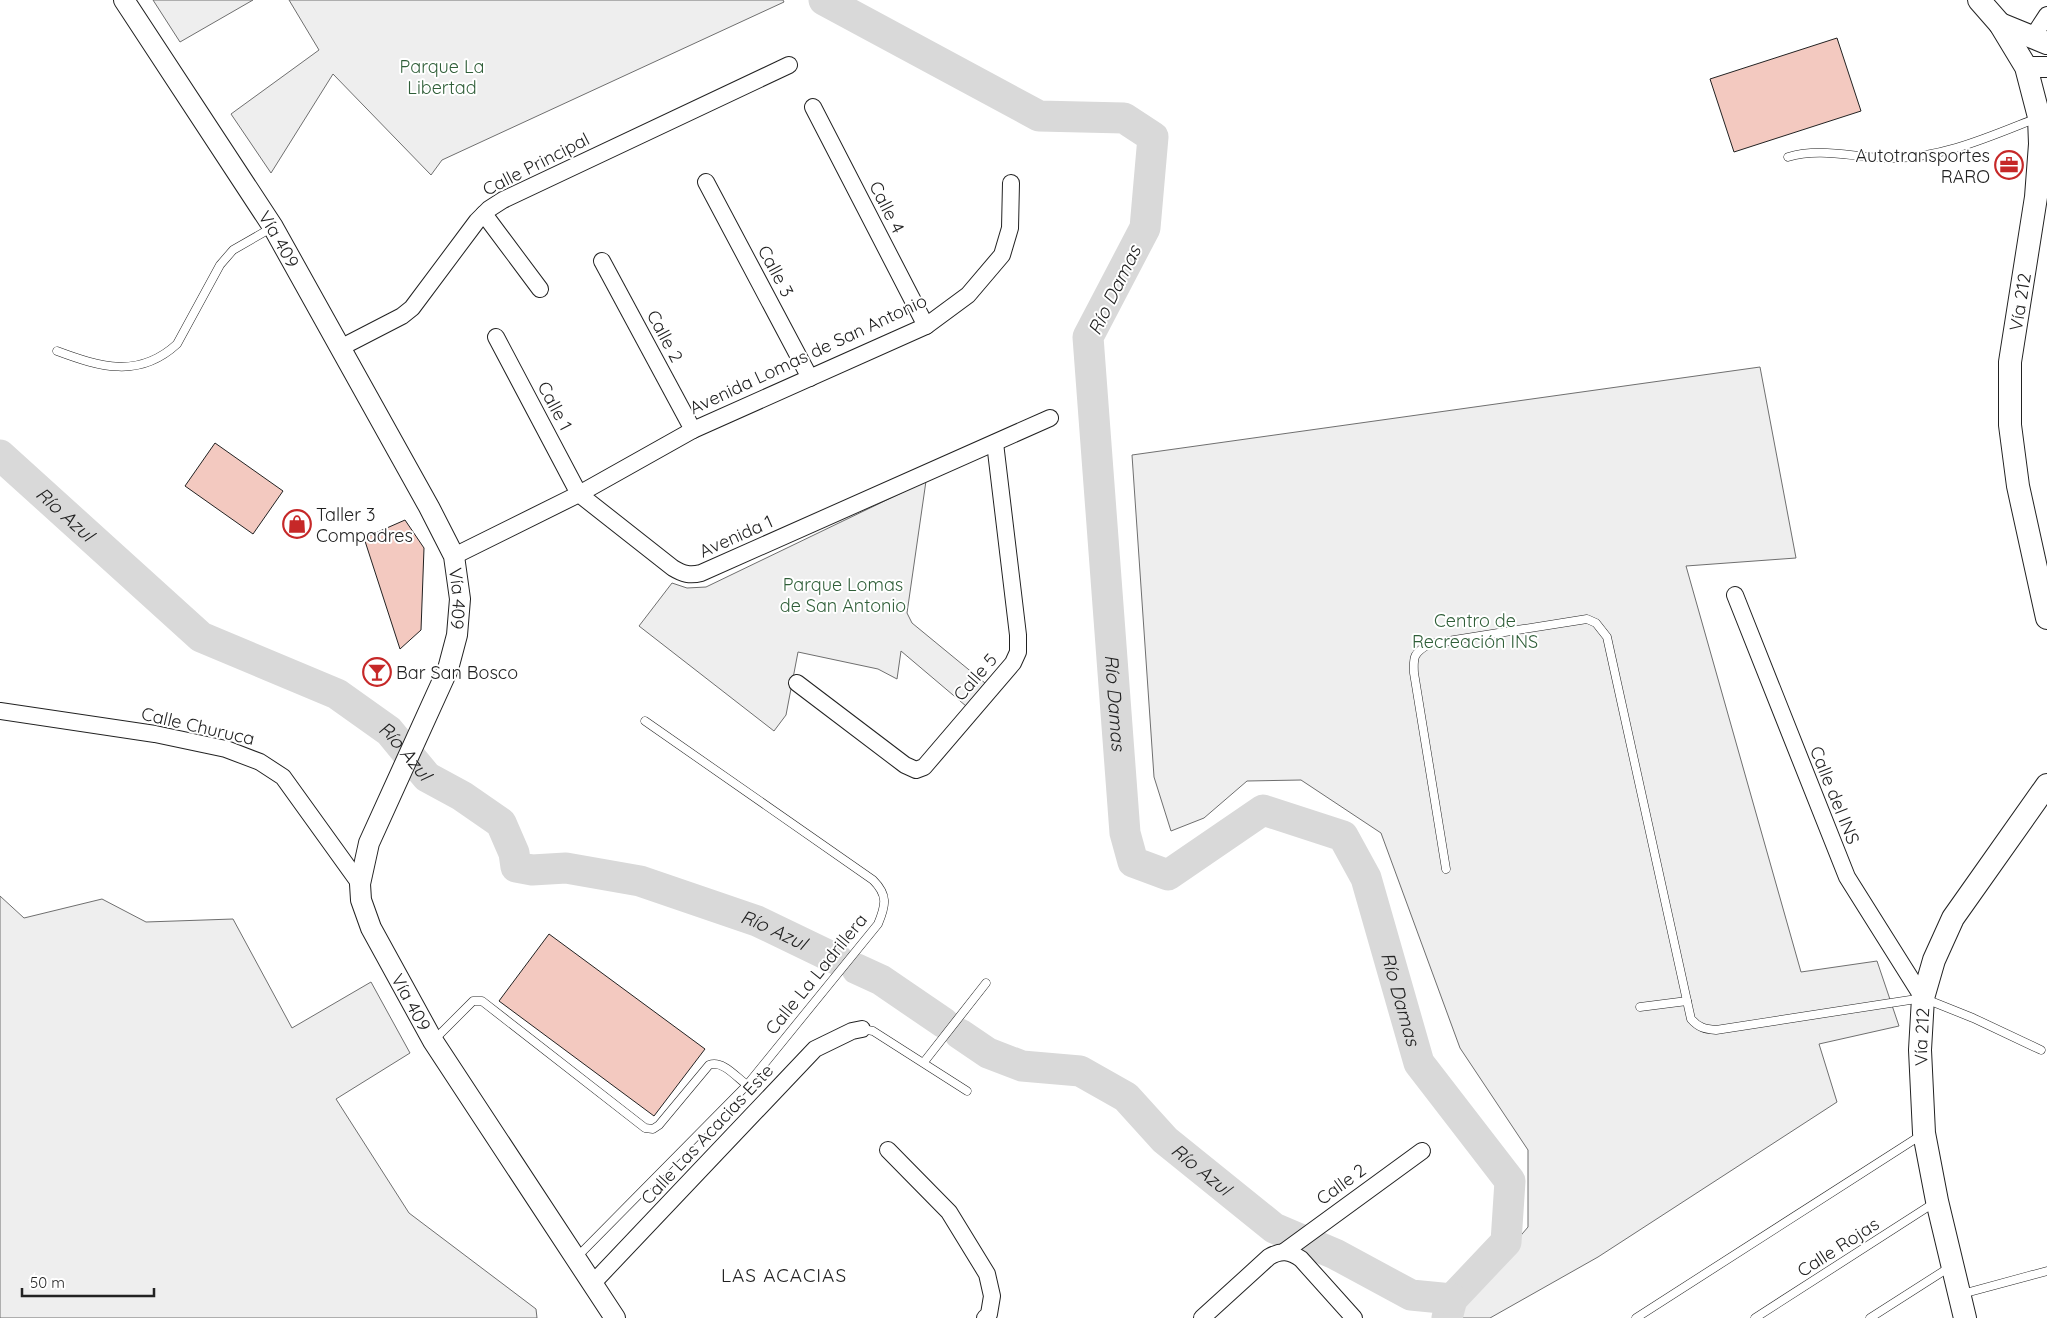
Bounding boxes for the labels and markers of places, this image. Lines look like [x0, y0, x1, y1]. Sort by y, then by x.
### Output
place label: Autotransportes RARO [1856, 144, 1990, 188]
office icon: Autotransportes RARO [1994, 150, 2024, 180]
place label: Taller 3 Compadres [316, 503, 413, 547]
shop icon: Taller 3 Compadres [282, 509, 312, 539]
bar icon: Bar San Bosco [362, 657, 392, 687]
place label: Bar San Bosco [396, 661, 518, 684]

